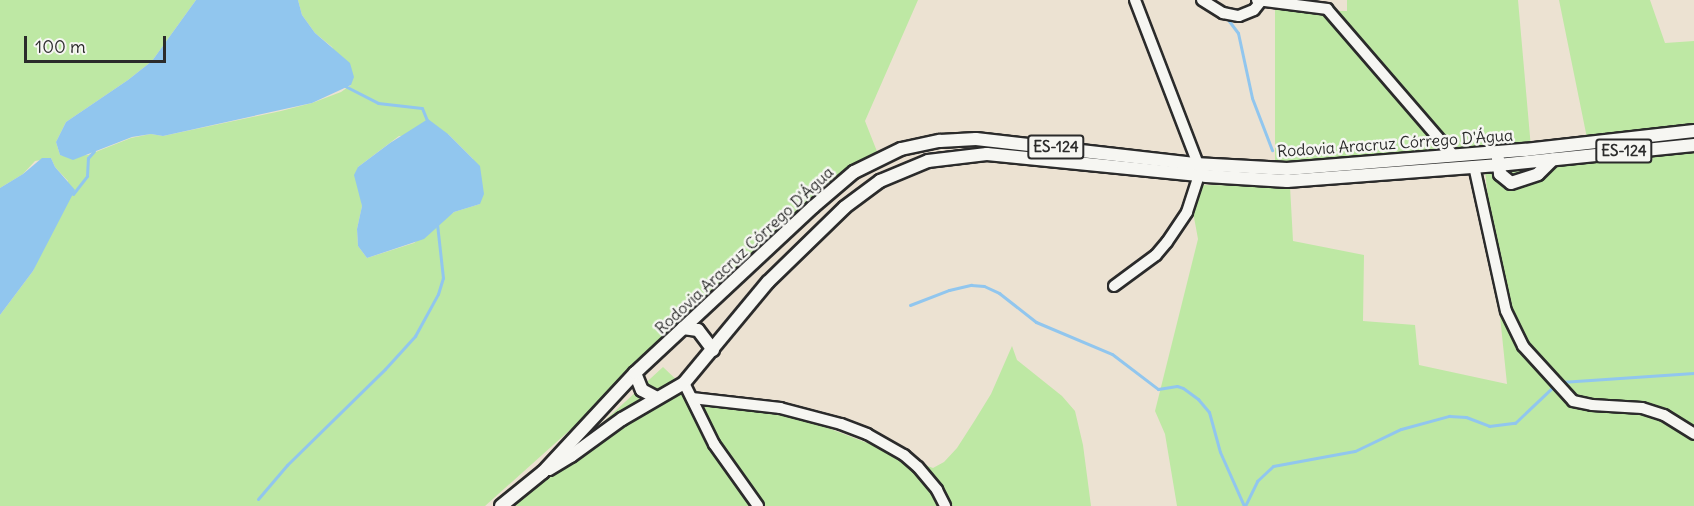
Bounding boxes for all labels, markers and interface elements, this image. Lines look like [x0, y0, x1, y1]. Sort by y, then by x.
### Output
scale bar [27, 24, 170, 62]
text: 100 m [35, 35, 86, 58]
street label: Rodovia Aracruz Córrego D'Água [1276, 125, 1514, 161]
road number: ES-124 [1026, 135, 1086, 159]
road number: ES-124 [1594, 139, 1654, 163]
street label: Rodovia Aracruz Córrego D'Água [651, 162, 837, 338]

